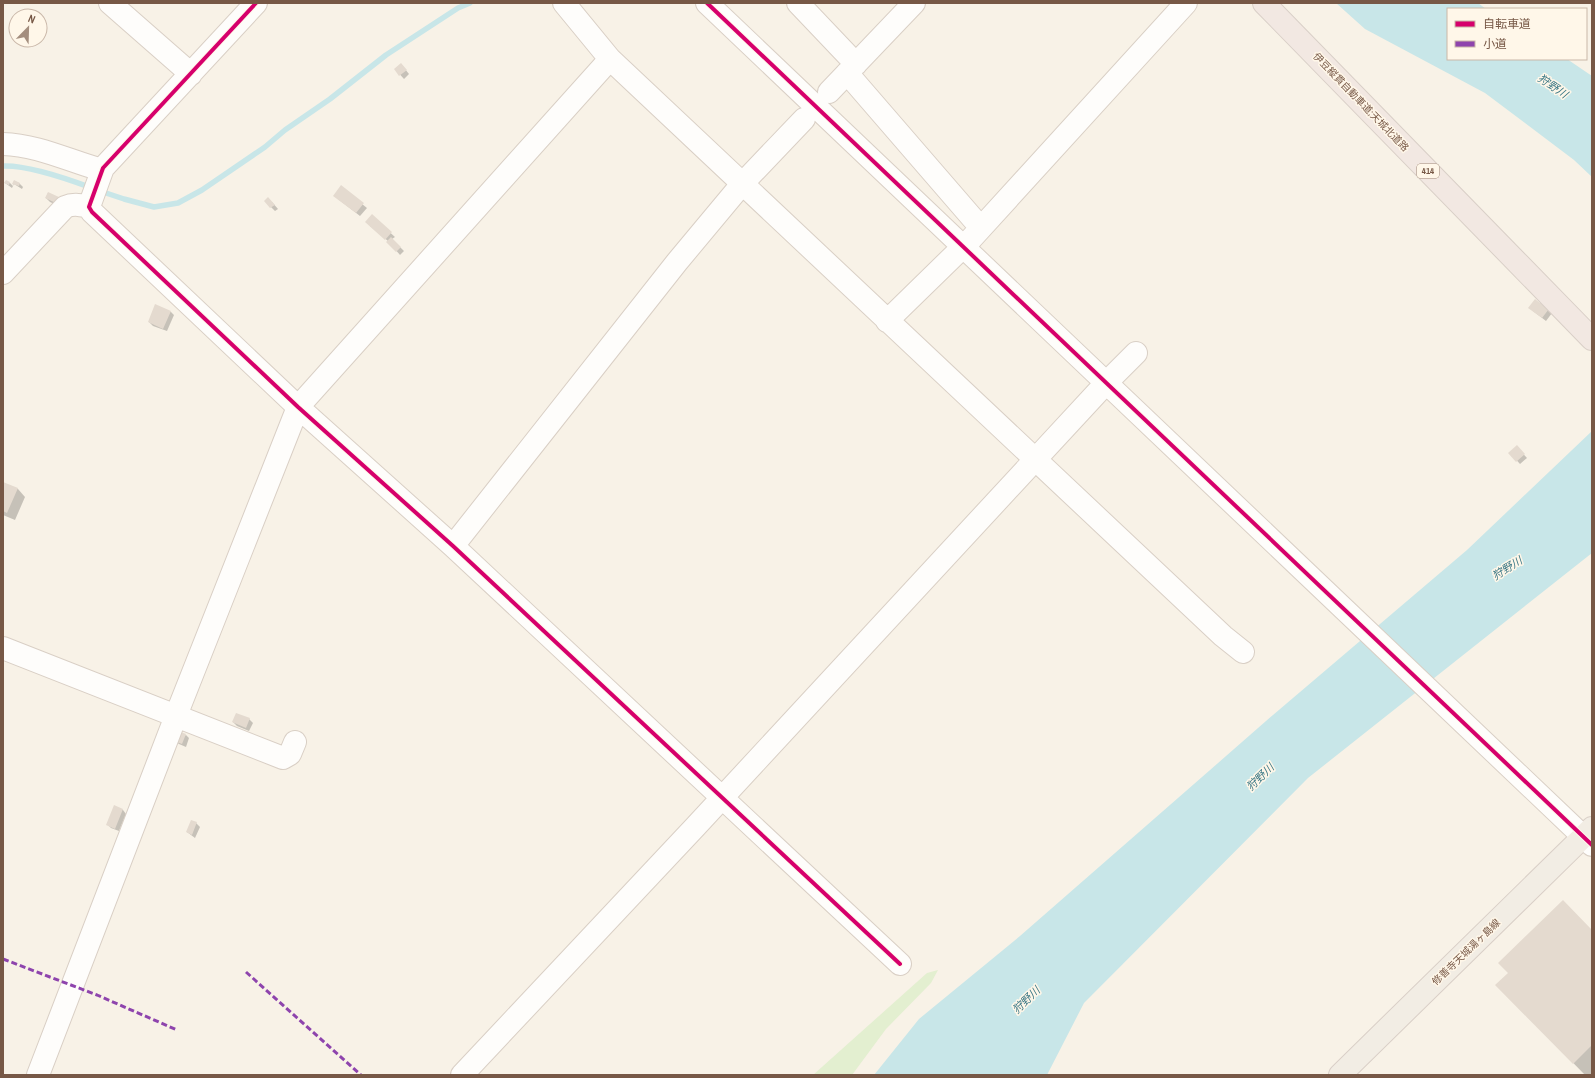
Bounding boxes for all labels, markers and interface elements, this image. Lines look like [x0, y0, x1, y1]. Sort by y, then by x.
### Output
north arrow [8, 8, 48, 48]
legend [1447, 8, 1587, 60]
text: N [26, 11, 38, 27]
text: 自転車道 [1483, 16, 1531, 32]
text: 小道 [1483, 36, 1507, 52]
street label: 伊豆縦貫自動車道;天城北道路 [1310, 50, 1412, 154]
water label: 狩野川 [1535, 71, 1571, 102]
road number: 414 [1417, 164, 1439, 178]
water label: 狩野川 [1489, 553, 1526, 583]
water label: 狩野川 [1243, 760, 1277, 793]
street label: 修善寺天城湯ヶ島線 [1428, 916, 1503, 989]
water label: 狩野川 [1009, 983, 1043, 1016]

